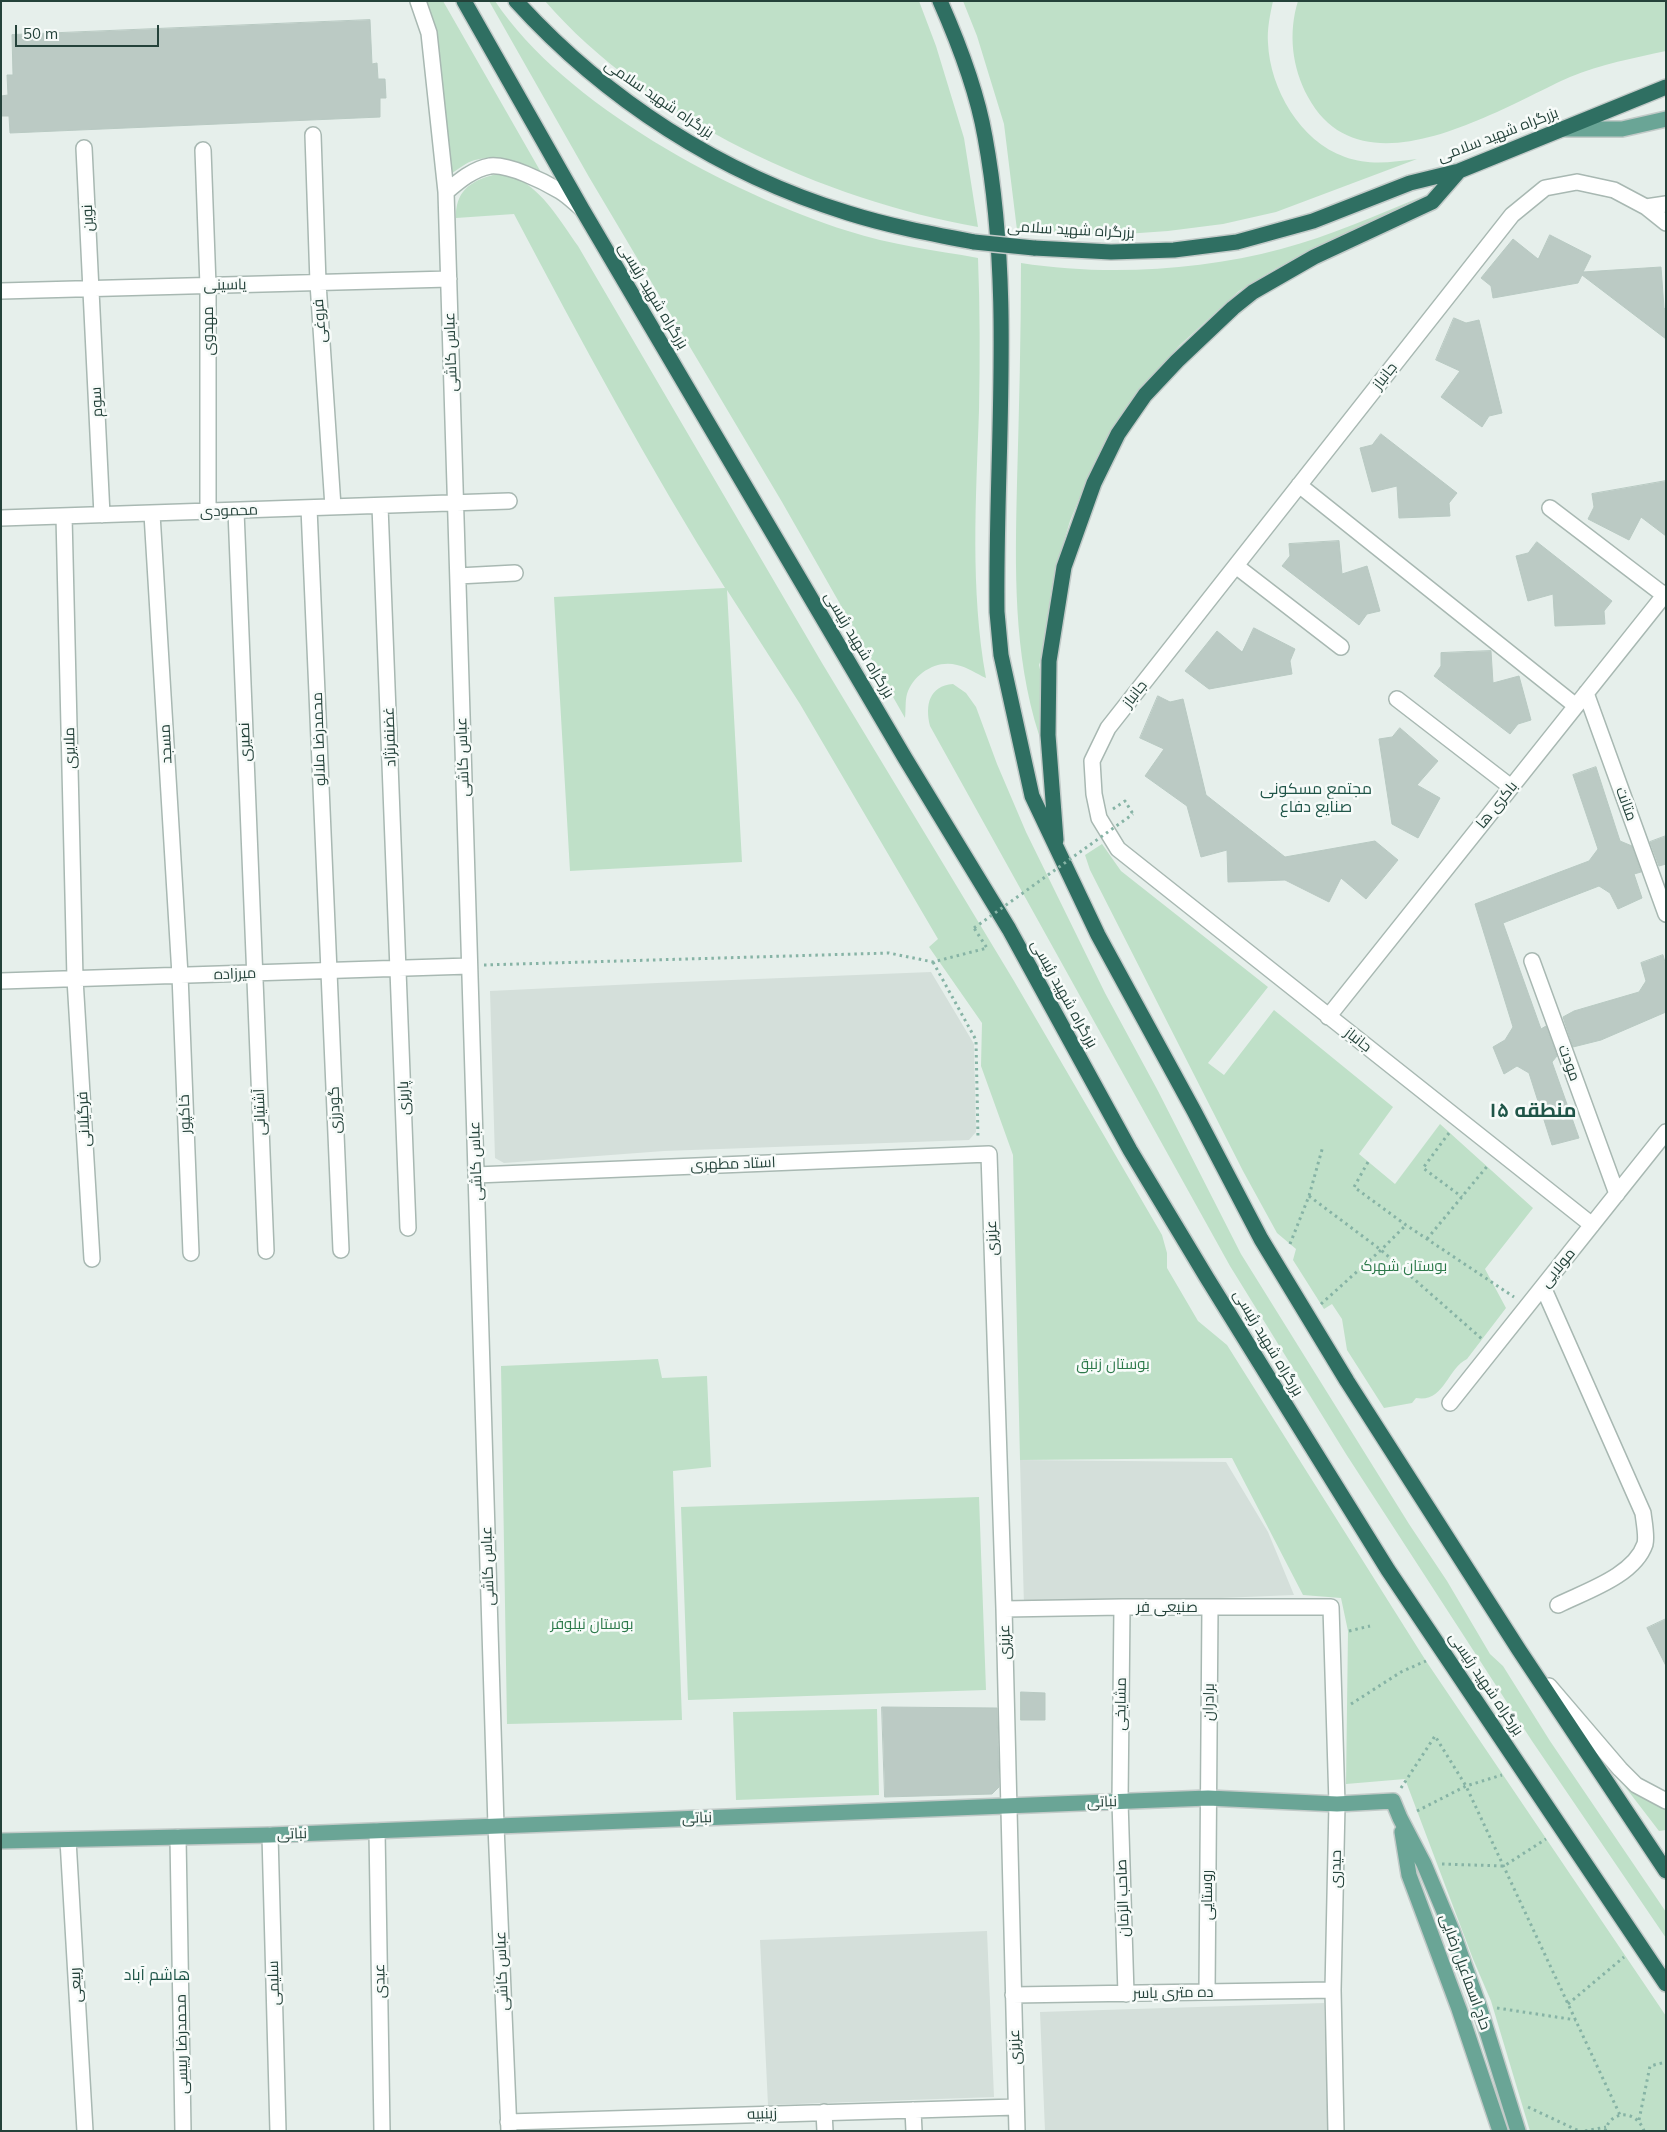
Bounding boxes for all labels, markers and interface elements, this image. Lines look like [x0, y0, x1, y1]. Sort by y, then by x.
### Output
scale bar [18, 15, 161, 47]
text: 50 m [23, 24, 58, 43]
street label: بزرگراه شهید سلامی [601, 56, 717, 142]
street label: بزرگراه شهید سلامی [1435, 104, 1561, 166]
street label: نوین [78, 204, 98, 232]
street label: بزرگراه شهید سلامی [1007, 218, 1135, 242]
street label: بزرگراه شهید رئیسی [614, 240, 692, 352]
street label: یاسینی [203, 276, 247, 294]
street label: فروغی [309, 298, 331, 344]
street label: مهدوی [199, 306, 217, 356]
street label: عباس کاشی [441, 312, 461, 392]
street label: جانباز [1369, 359, 1401, 393]
street label: سوم [87, 386, 107, 418]
street label: محمودی [200, 501, 258, 521]
street label: بزرگراه شهید رئیسی [820, 589, 898, 701]
street label: جانباز [1119, 677, 1151, 711]
street label: محمدرضا ملالو [308, 692, 330, 786]
street label: غضنفرنژاد [380, 707, 400, 767]
street label: عباس کاشی [453, 717, 473, 797]
street label: نصیری [235, 722, 255, 762]
street label: مسجد [156, 724, 176, 764]
street label: ملایری [61, 727, 79, 769]
street label: باکری ها [1472, 778, 1522, 832]
district label: مجتمع مسکونی صنایع دفاع [1260, 779, 1372, 817]
street label: متانت [1612, 785, 1640, 823]
street label: بزرگراه شهید رئیسی [1027, 937, 1101, 1051]
street label: میرزاده [213, 964, 257, 984]
street label: جانباز [1341, 1024, 1375, 1056]
street label: مودت [1554, 1042, 1584, 1084]
street label: پاریزی [394, 1081, 414, 1115]
street label: گودرزی [325, 1086, 345, 1134]
street label: آشتیانی [250, 1088, 270, 1136]
street label: فرگیلانی [74, 1091, 94, 1147]
street label: خاکپور [175, 1094, 195, 1134]
district label: منطقه ۱۵ [1490, 1099, 1576, 1123]
street label: عباس کاشی [466, 1121, 486, 1201]
street label: استاد مطهری [690, 1154, 776, 1174]
street label: عزیزی [982, 1220, 1002, 1256]
street label: مولايی [1537, 1245, 1579, 1291]
park label: بوستان شهرک [1361, 1257, 1447, 1275]
street label: بزرگراه شهید رئیسی [1229, 1287, 1307, 1399]
park label: بوستان زنبق [1076, 1355, 1150, 1373]
street label: عباس کاشی [478, 1526, 498, 1606]
street label: صنیعی فر [1136, 1598, 1198, 1616]
park label: بوستان نیلوفر [550, 1615, 634, 1633]
street label: عزیزی [996, 1624, 1014, 1660]
street label: بزرگراه شهید رئیسی [1445, 1629, 1527, 1739]
street label: مشایخی [1112, 1677, 1130, 1731]
street label: برادران [1200, 1683, 1218, 1721]
street label: نباتی [1087, 1792, 1117, 1812]
street label: نباتی [682, 1808, 712, 1828]
street label: نباتی [277, 1824, 307, 1844]
street label: حیدری [1327, 1850, 1345, 1888]
street label: صاحب الزمان [1113, 1859, 1133, 1937]
street label: روستایی [1198, 1870, 1216, 1920]
street label: حاج اسماعیل رضایی [1436, 1912, 1494, 2032]
street label: عباس کاشی [492, 1931, 512, 2011]
street label: سلیمی [264, 1960, 284, 2006]
street label: عبدی [371, 1963, 389, 1999]
district label: هاشم آباد [124, 1965, 190, 1985]
street label: ربیعی [66, 1967, 86, 2003]
street label: ده متری یاسر [1132, 1983, 1214, 2003]
street label: محمدرضا رییسی [172, 1994, 192, 2094]
street label: عزیزی [1005, 2029, 1025, 2065]
street label: زینبیه [747, 2104, 777, 2124]

